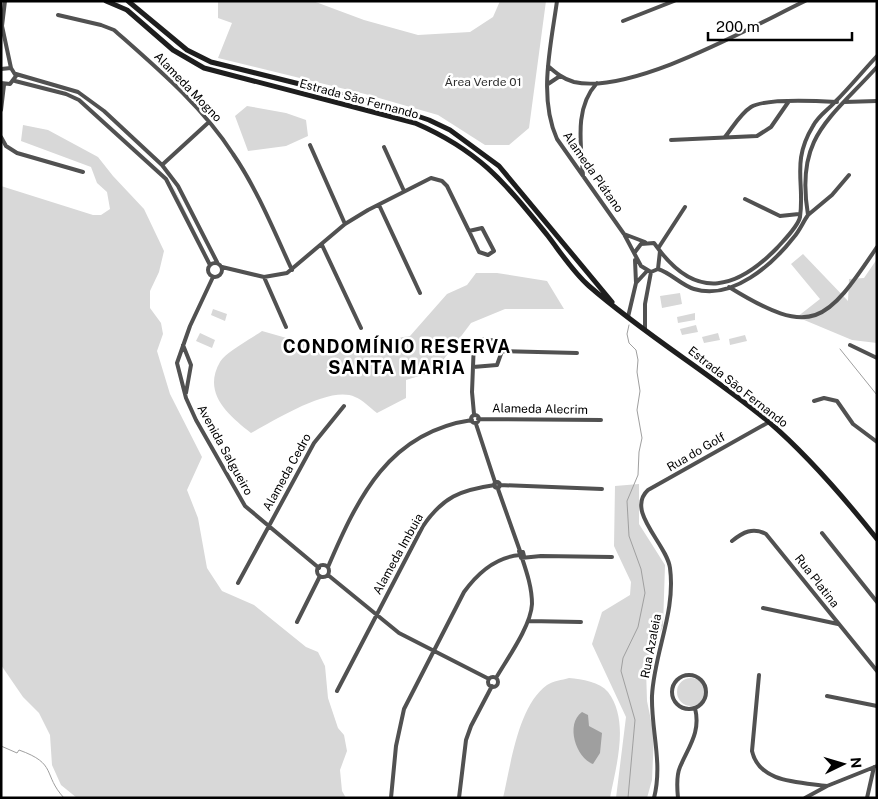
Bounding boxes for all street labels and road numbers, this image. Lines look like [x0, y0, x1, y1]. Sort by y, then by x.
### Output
street label: Alameda Mogno [151, 49, 225, 125]
street label: Estrada São Fernando [298, 76, 420, 122]
street label: Alameda Plátano [560, 129, 626, 215]
street label: Estrada São Fernando [685, 344, 791, 430]
street label: Alameda Alecrim [492, 401, 588, 417]
street label: Avenida Salgueiro [194, 402, 256, 498]
street label: Rua do Golf [664, 430, 728, 474]
street label: Alameda Cedro [260, 431, 314, 513]
street label: Alameda Imbuia [370, 511, 426, 597]
street label: Rua Platina [792, 552, 842, 610]
street label: Rua Azaleia [638, 613, 664, 679]

